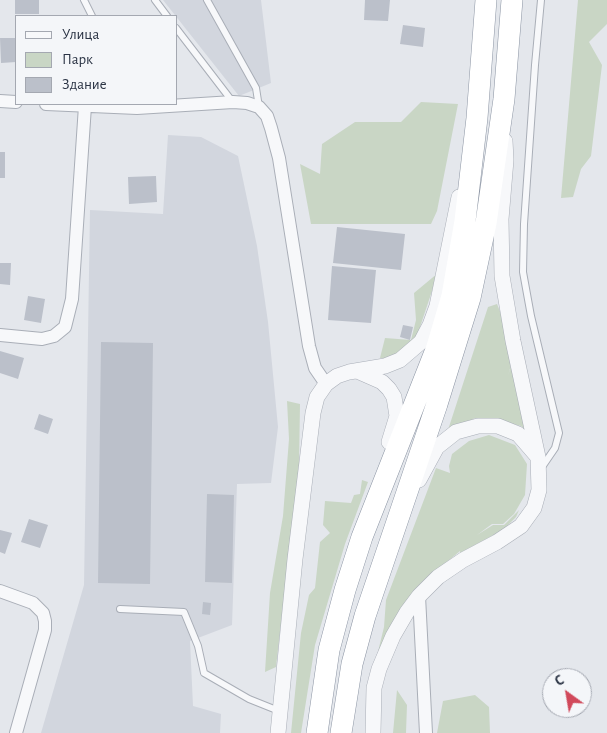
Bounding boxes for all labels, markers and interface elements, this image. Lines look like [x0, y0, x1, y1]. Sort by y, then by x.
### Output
legend [15, 15, 178, 105]
text: Улица [62, 27, 99, 42]
text: Парк [62, 52, 93, 67]
text: Здание [62, 77, 107, 92]
north arrow [542, 668, 592, 718]
text: С [553, 673, 567, 689]

